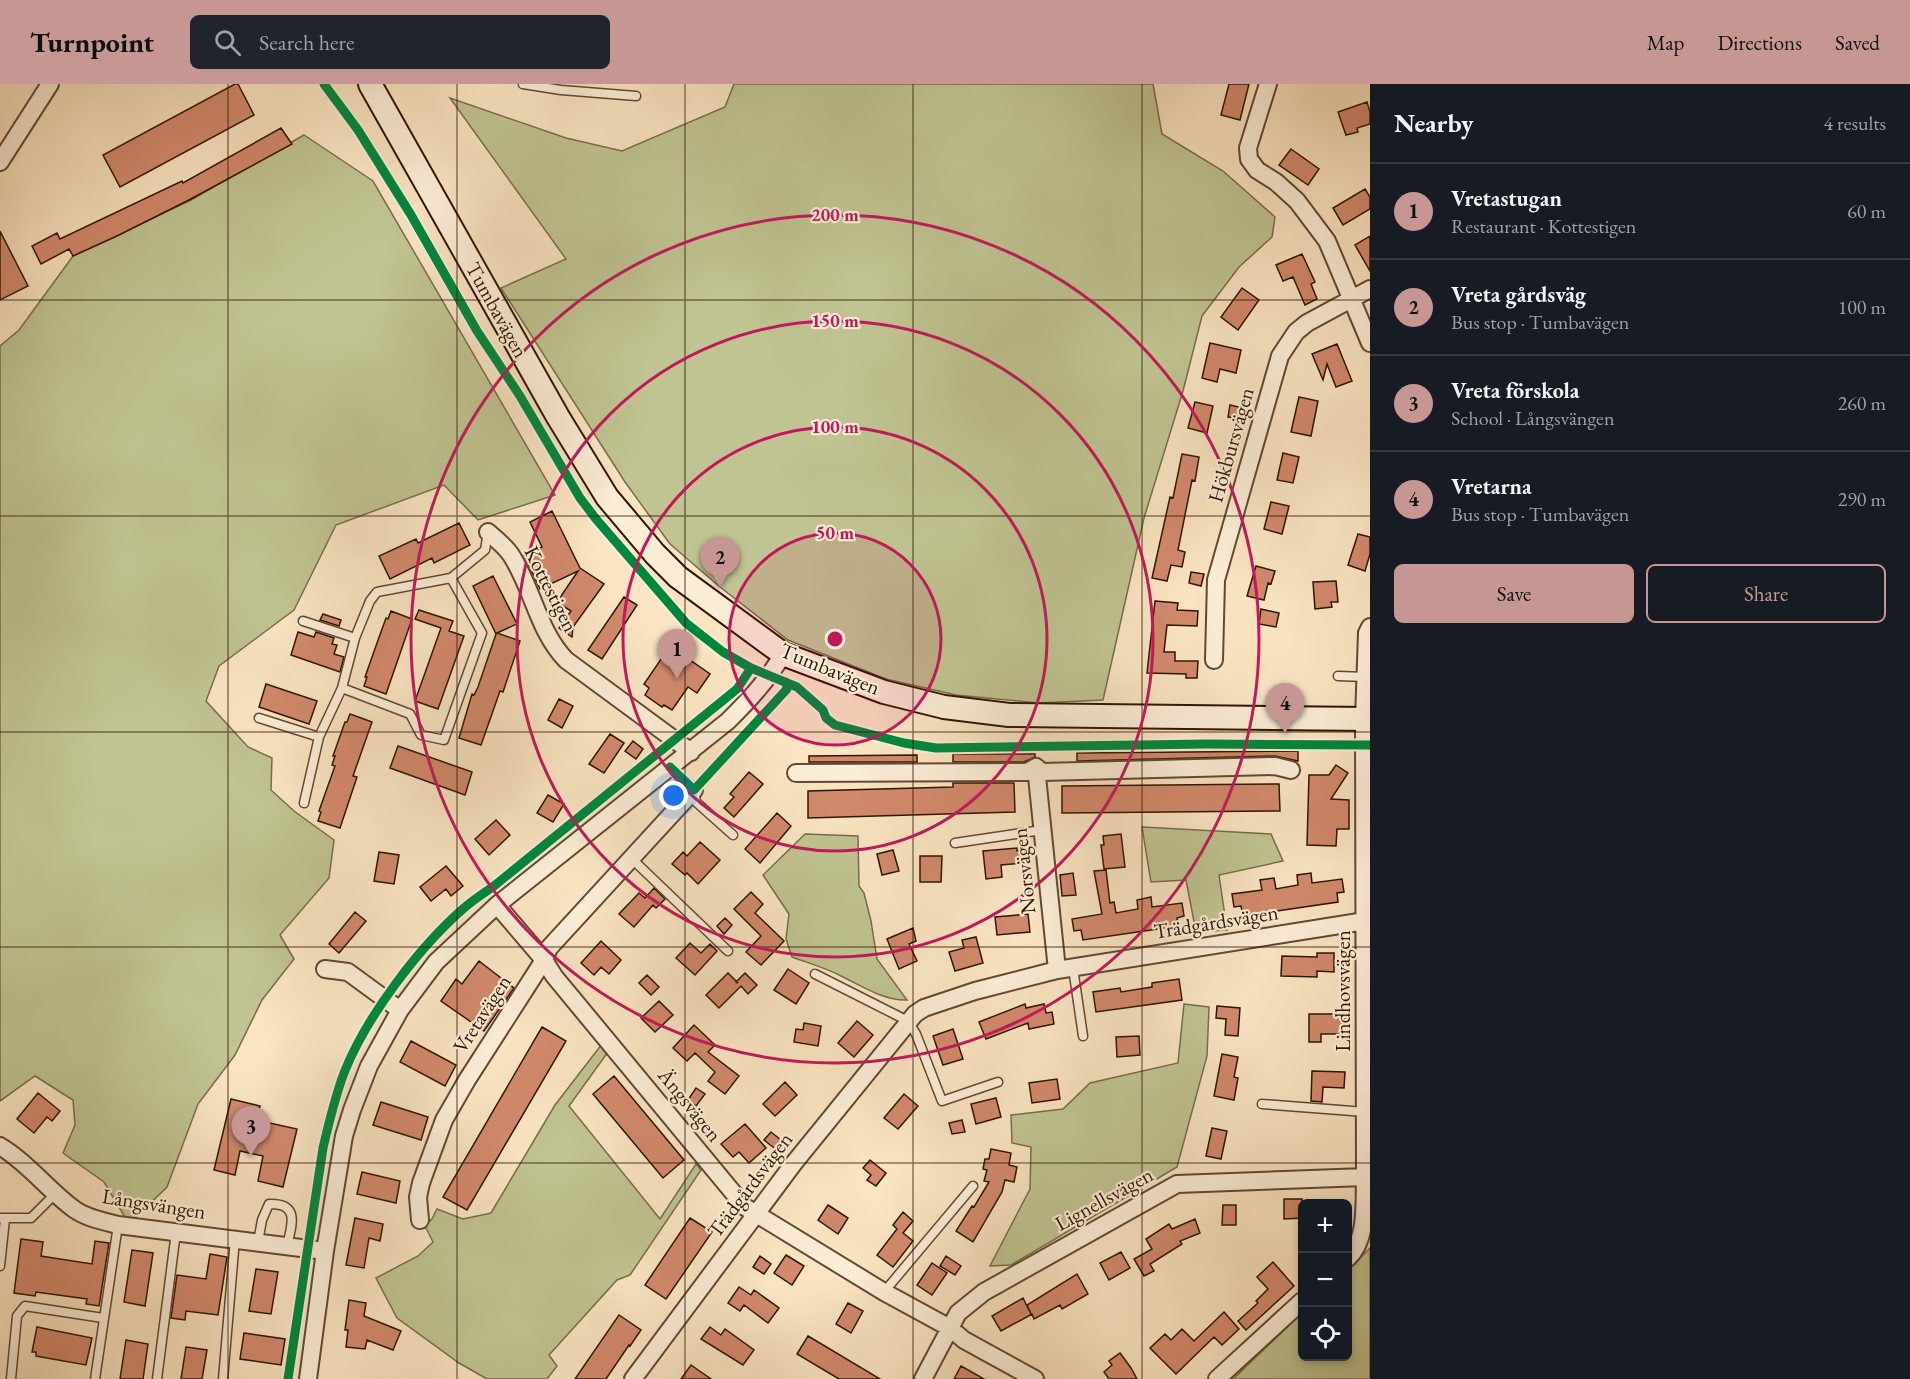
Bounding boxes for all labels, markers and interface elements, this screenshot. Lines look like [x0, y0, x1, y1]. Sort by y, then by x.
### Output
search box [190, 15, 610, 69]
text: Turnpoint [30, 24, 154, 60]
icon: search [211, 26, 244, 59]
text: Search here [259, 28, 355, 57]
text: Map [1647, 29, 1684, 56]
text: Directions [1717, 29, 1802, 56]
text: Saved [1835, 29, 1880, 56]
text: Nearby [1394, 106, 1474, 140]
text: 4 results [1823, 110, 1886, 136]
text: Vretastugan [1451, 184, 1562, 213]
text: 1 [1408, 198, 1419, 224]
text: 60 m [1847, 198, 1886, 224]
text: 200 m [811, 203, 859, 226]
text: Restaurant · Kottestigen [1451, 213, 1636, 239]
street label: Tumbavägen [460, 257, 535, 362]
text: Vreta gårdsväg [1451, 280, 1586, 309]
text: 2 [1408, 294, 1419, 320]
text: 100 m [1838, 294, 1886, 320]
text: 150 m [811, 309, 859, 332]
text: Bus stop · Tumbavägen [1451, 309, 1629, 335]
text: Vreta förskola [1451, 376, 1579, 405]
street label: Hökbursvägen [1201, 384, 1260, 505]
text: 3 [1408, 390, 1419, 416]
text: 260 m [1838, 390, 1886, 416]
text: School · Långsvängen [1451, 405, 1614, 431]
text: 100 m [811, 415, 859, 438]
text: Vretarna [1451, 472, 1532, 501]
text: 4 [1408, 486, 1419, 512]
text: 290 m [1838, 486, 1886, 512]
text: Bus stop · Tumbavägen [1451, 501, 1629, 527]
text: 50 m [816, 521, 854, 544]
pin: 2 [700, 538, 740, 587]
street label: Kottestigen [518, 541, 585, 636]
button: Save [1394, 564, 1634, 623]
button: Share [1646, 564, 1886, 623]
centre of rings [825, 629, 845, 649]
pin: 1 [658, 630, 696, 679]
street label: Tumbavägen [776, 636, 884, 701]
pin: 4 [1266, 684, 1304, 733]
your location [659, 781, 688, 810]
street label: Norsvägen [1006, 827, 1041, 915]
street label: Trädgårdsvägen [1152, 898, 1280, 945]
street label: Lindhovsvägen [1329, 930, 1356, 1052]
street label: Vretavägen [446, 970, 517, 1058]
street label: Ängsvägen [652, 1062, 728, 1147]
pin: 3 [232, 1106, 270, 1156]
street label: Trädgårdsvägen [701, 1126, 798, 1243]
street label: Lignellsvägen [1050, 1160, 1158, 1237]
street label: Långsvängen [100, 1182, 208, 1225]
map controls [1298, 1199, 1352, 1361]
button: + [1298, 1199, 1352, 1253]
button: − [1298, 1253, 1352, 1307]
button: locate [1298, 1307, 1352, 1361]

